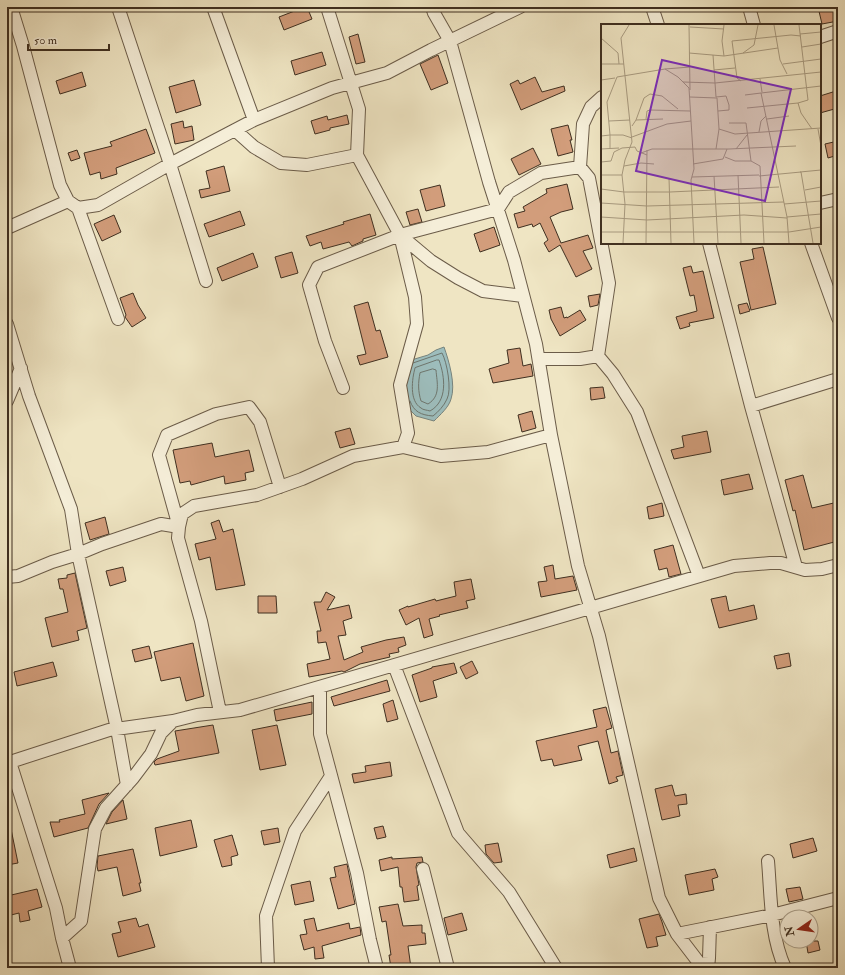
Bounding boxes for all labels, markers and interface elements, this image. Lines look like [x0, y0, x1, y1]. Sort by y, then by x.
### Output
inset map [601, 24, 821, 244]
scale bar [28, 26, 109, 52]
text: 50 m [34, 33, 58, 48]
north arrow [779, 909, 819, 949]
text: N [782, 924, 797, 938]

